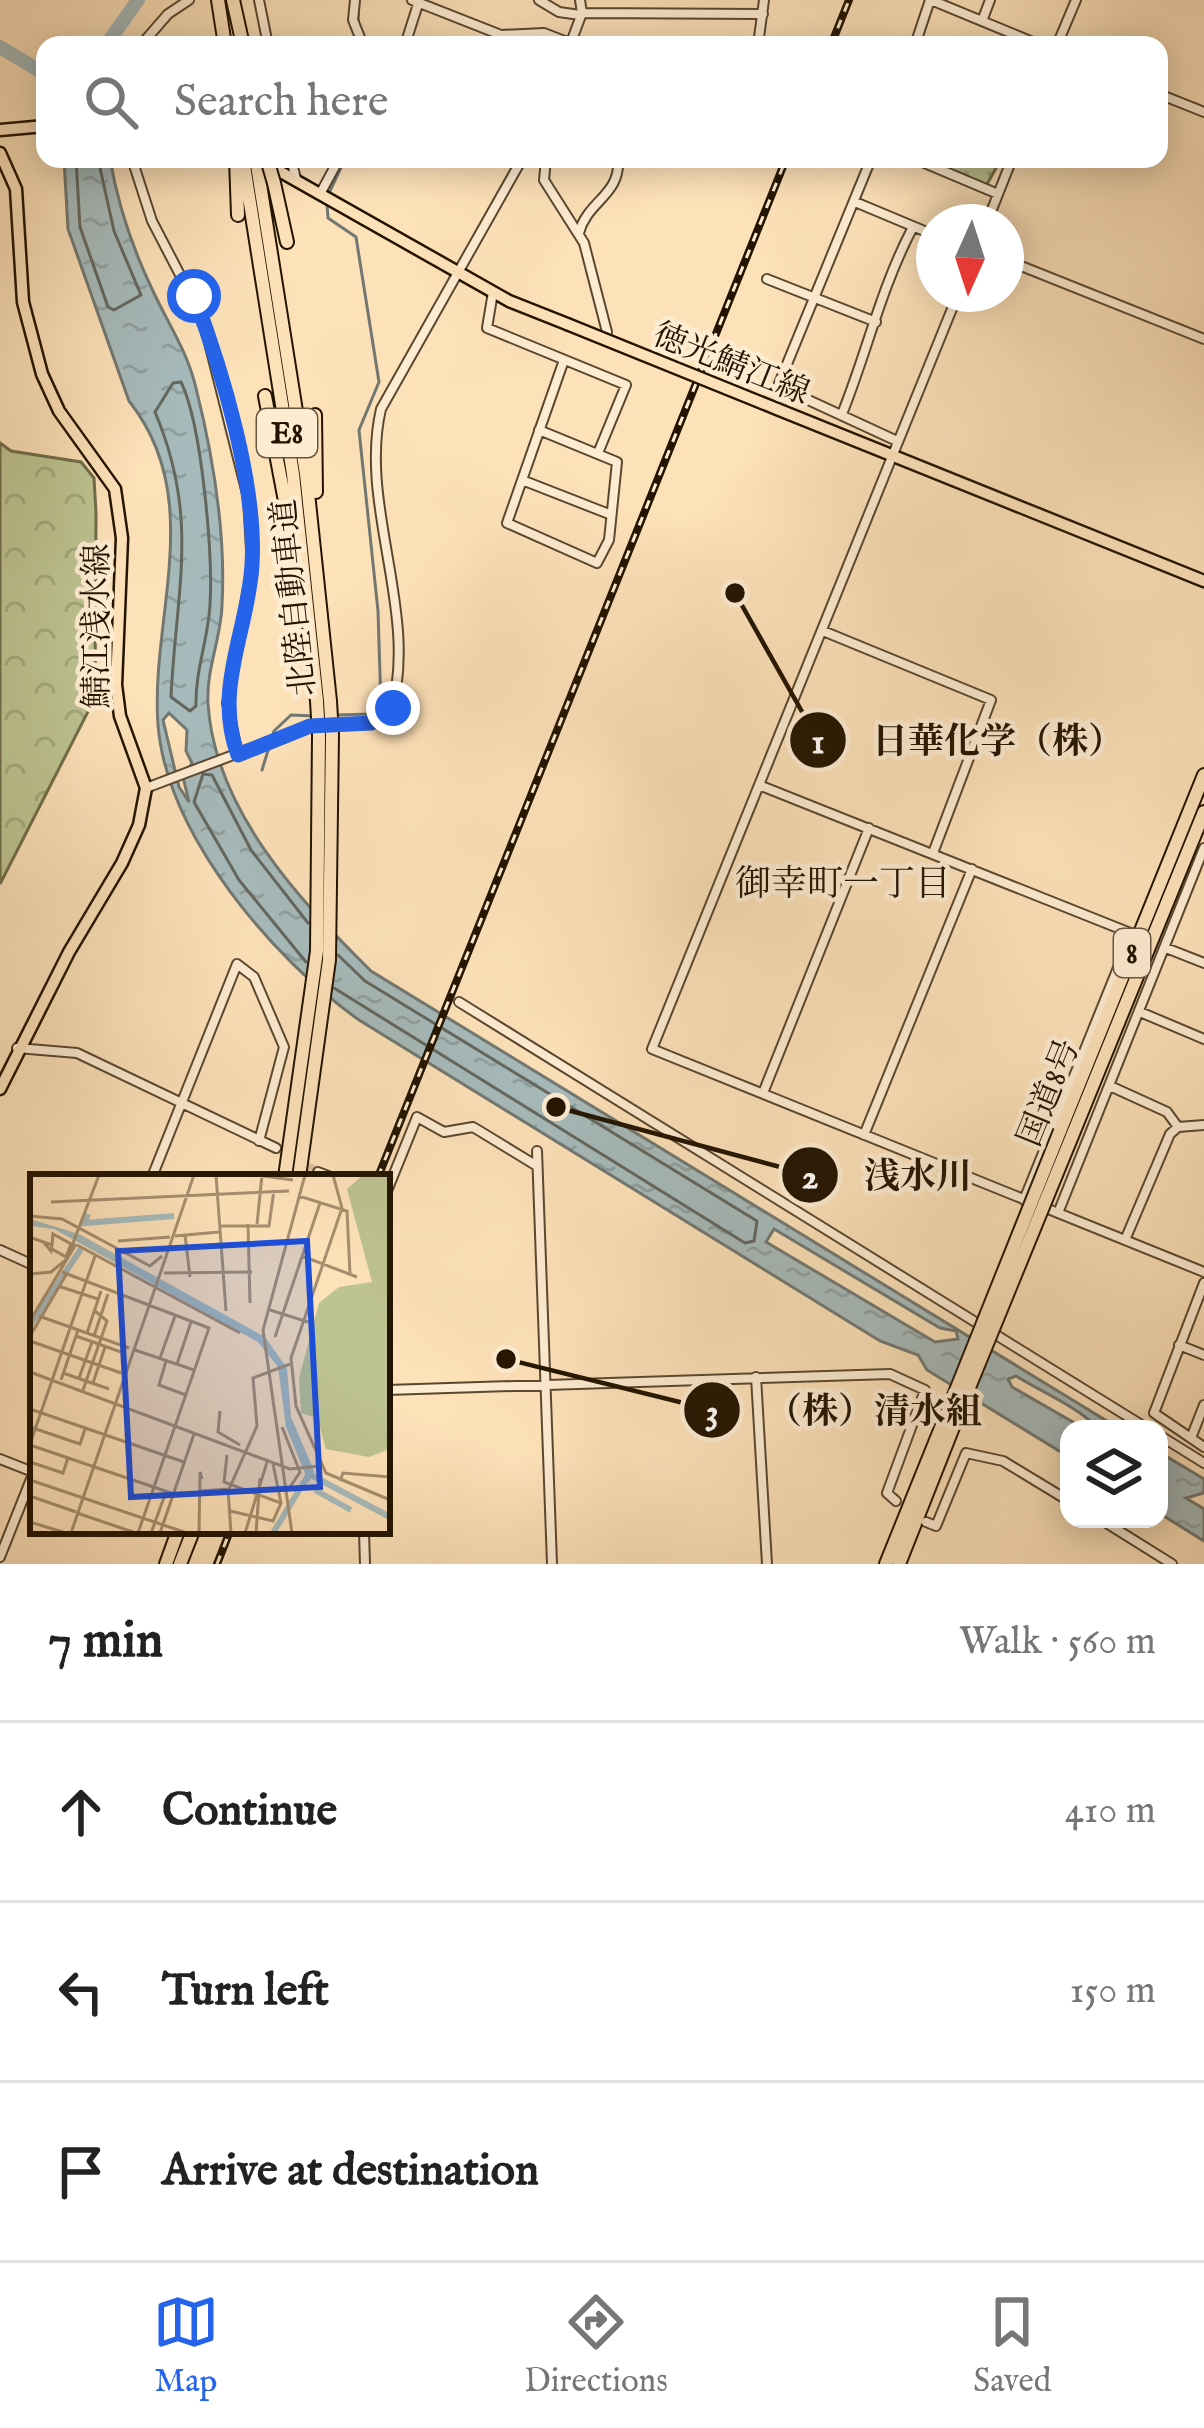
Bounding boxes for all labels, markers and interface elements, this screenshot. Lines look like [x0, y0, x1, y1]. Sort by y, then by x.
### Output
search box [36, 36, 1168, 168]
icon: search [78, 69, 144, 135]
text: Search here [174, 74, 388, 131]
north arrow [916, 204, 1024, 312]
route start [167, 269, 221, 323]
street label: 徳光鯖江線 [647, 314, 815, 415]
road number: E8 [257, 409, 317, 457]
street label: 北陸自動車道 [264, 497, 326, 698]
street label: 鯖江浅水線 [77, 544, 119, 709]
route end [366, 681, 420, 735]
callout: 日華化学（株） [788, 704, 1148, 776]
text: 1 [811, 720, 825, 766]
text: 日華化学（株） [872, 720, 1124, 766]
district label: 御幸町一丁目 [735, 862, 951, 908]
road number: 8 [1114, 929, 1150, 977]
street label: 国道8号 [1009, 1033, 1090, 1153]
callout: 浅水川 [780, 1139, 996, 1211]
text: 2 [802, 1155, 819, 1201]
text: 浅水川 [864, 1155, 972, 1201]
inset map [30, 1174, 390, 1534]
callout: （株）清水組 [682, 1374, 1006, 1446]
text: 3 [705, 1390, 719, 1436]
text: （株）清水組 [766, 1390, 982, 1436]
map controls [1060, 1420, 1168, 1528]
button: layers [1060, 1420, 1168, 1528]
text: 7 min [48, 1610, 163, 1675]
text: Walk · 560 m [959, 1618, 1156, 1667]
icon: ahead [48, 1779, 114, 1845]
text: Continue [162, 1783, 337, 1840]
text: 410 m [1065, 1787, 1156, 1836]
icon: left [48, 1959, 114, 2025]
text: Turn left [162, 1963, 329, 2020]
text: 150 m [1070, 1967, 1156, 2016]
icon: arrive [48, 2139, 114, 2205]
text: Arrive at destination [162, 2143, 539, 2200]
tab: Map [153, 2289, 219, 2403]
tab: Directions [524, 2289, 668, 2403]
tab: Saved [973, 2289, 1051, 2403]

